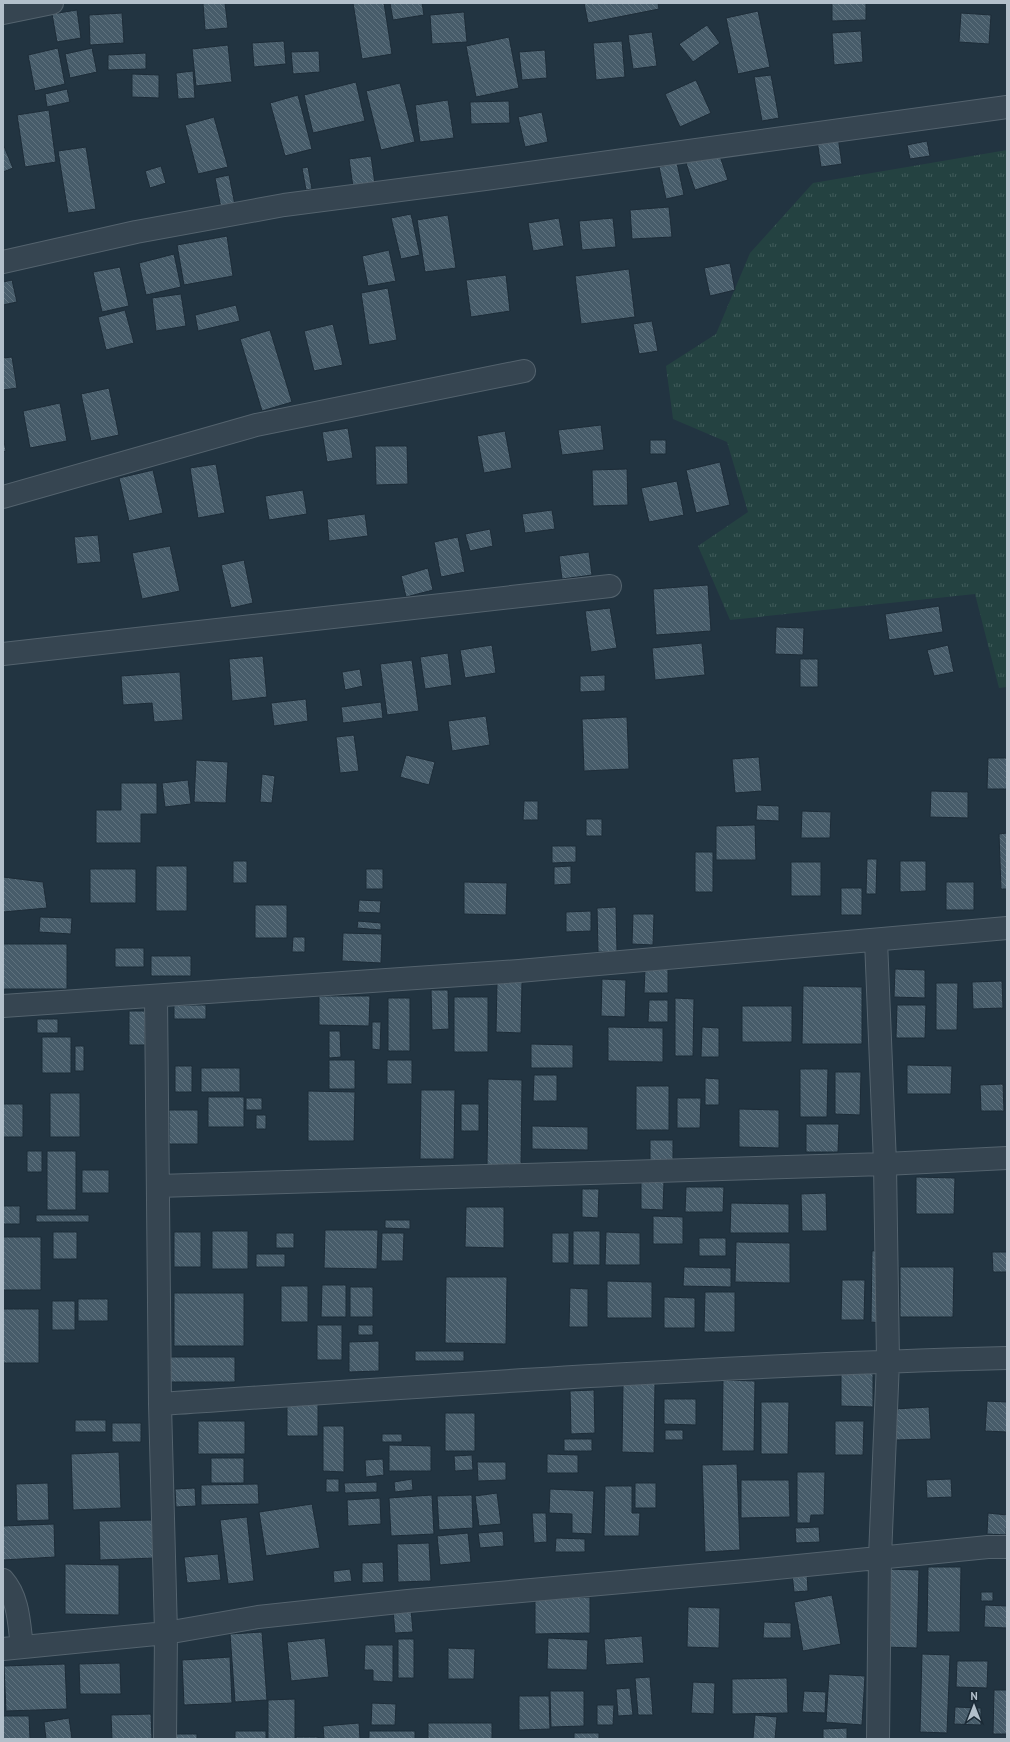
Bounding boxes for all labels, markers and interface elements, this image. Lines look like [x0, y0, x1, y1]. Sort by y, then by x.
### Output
north arrow [954, 1686, 994, 1726]
text: N [970, 1689, 978, 1703]

